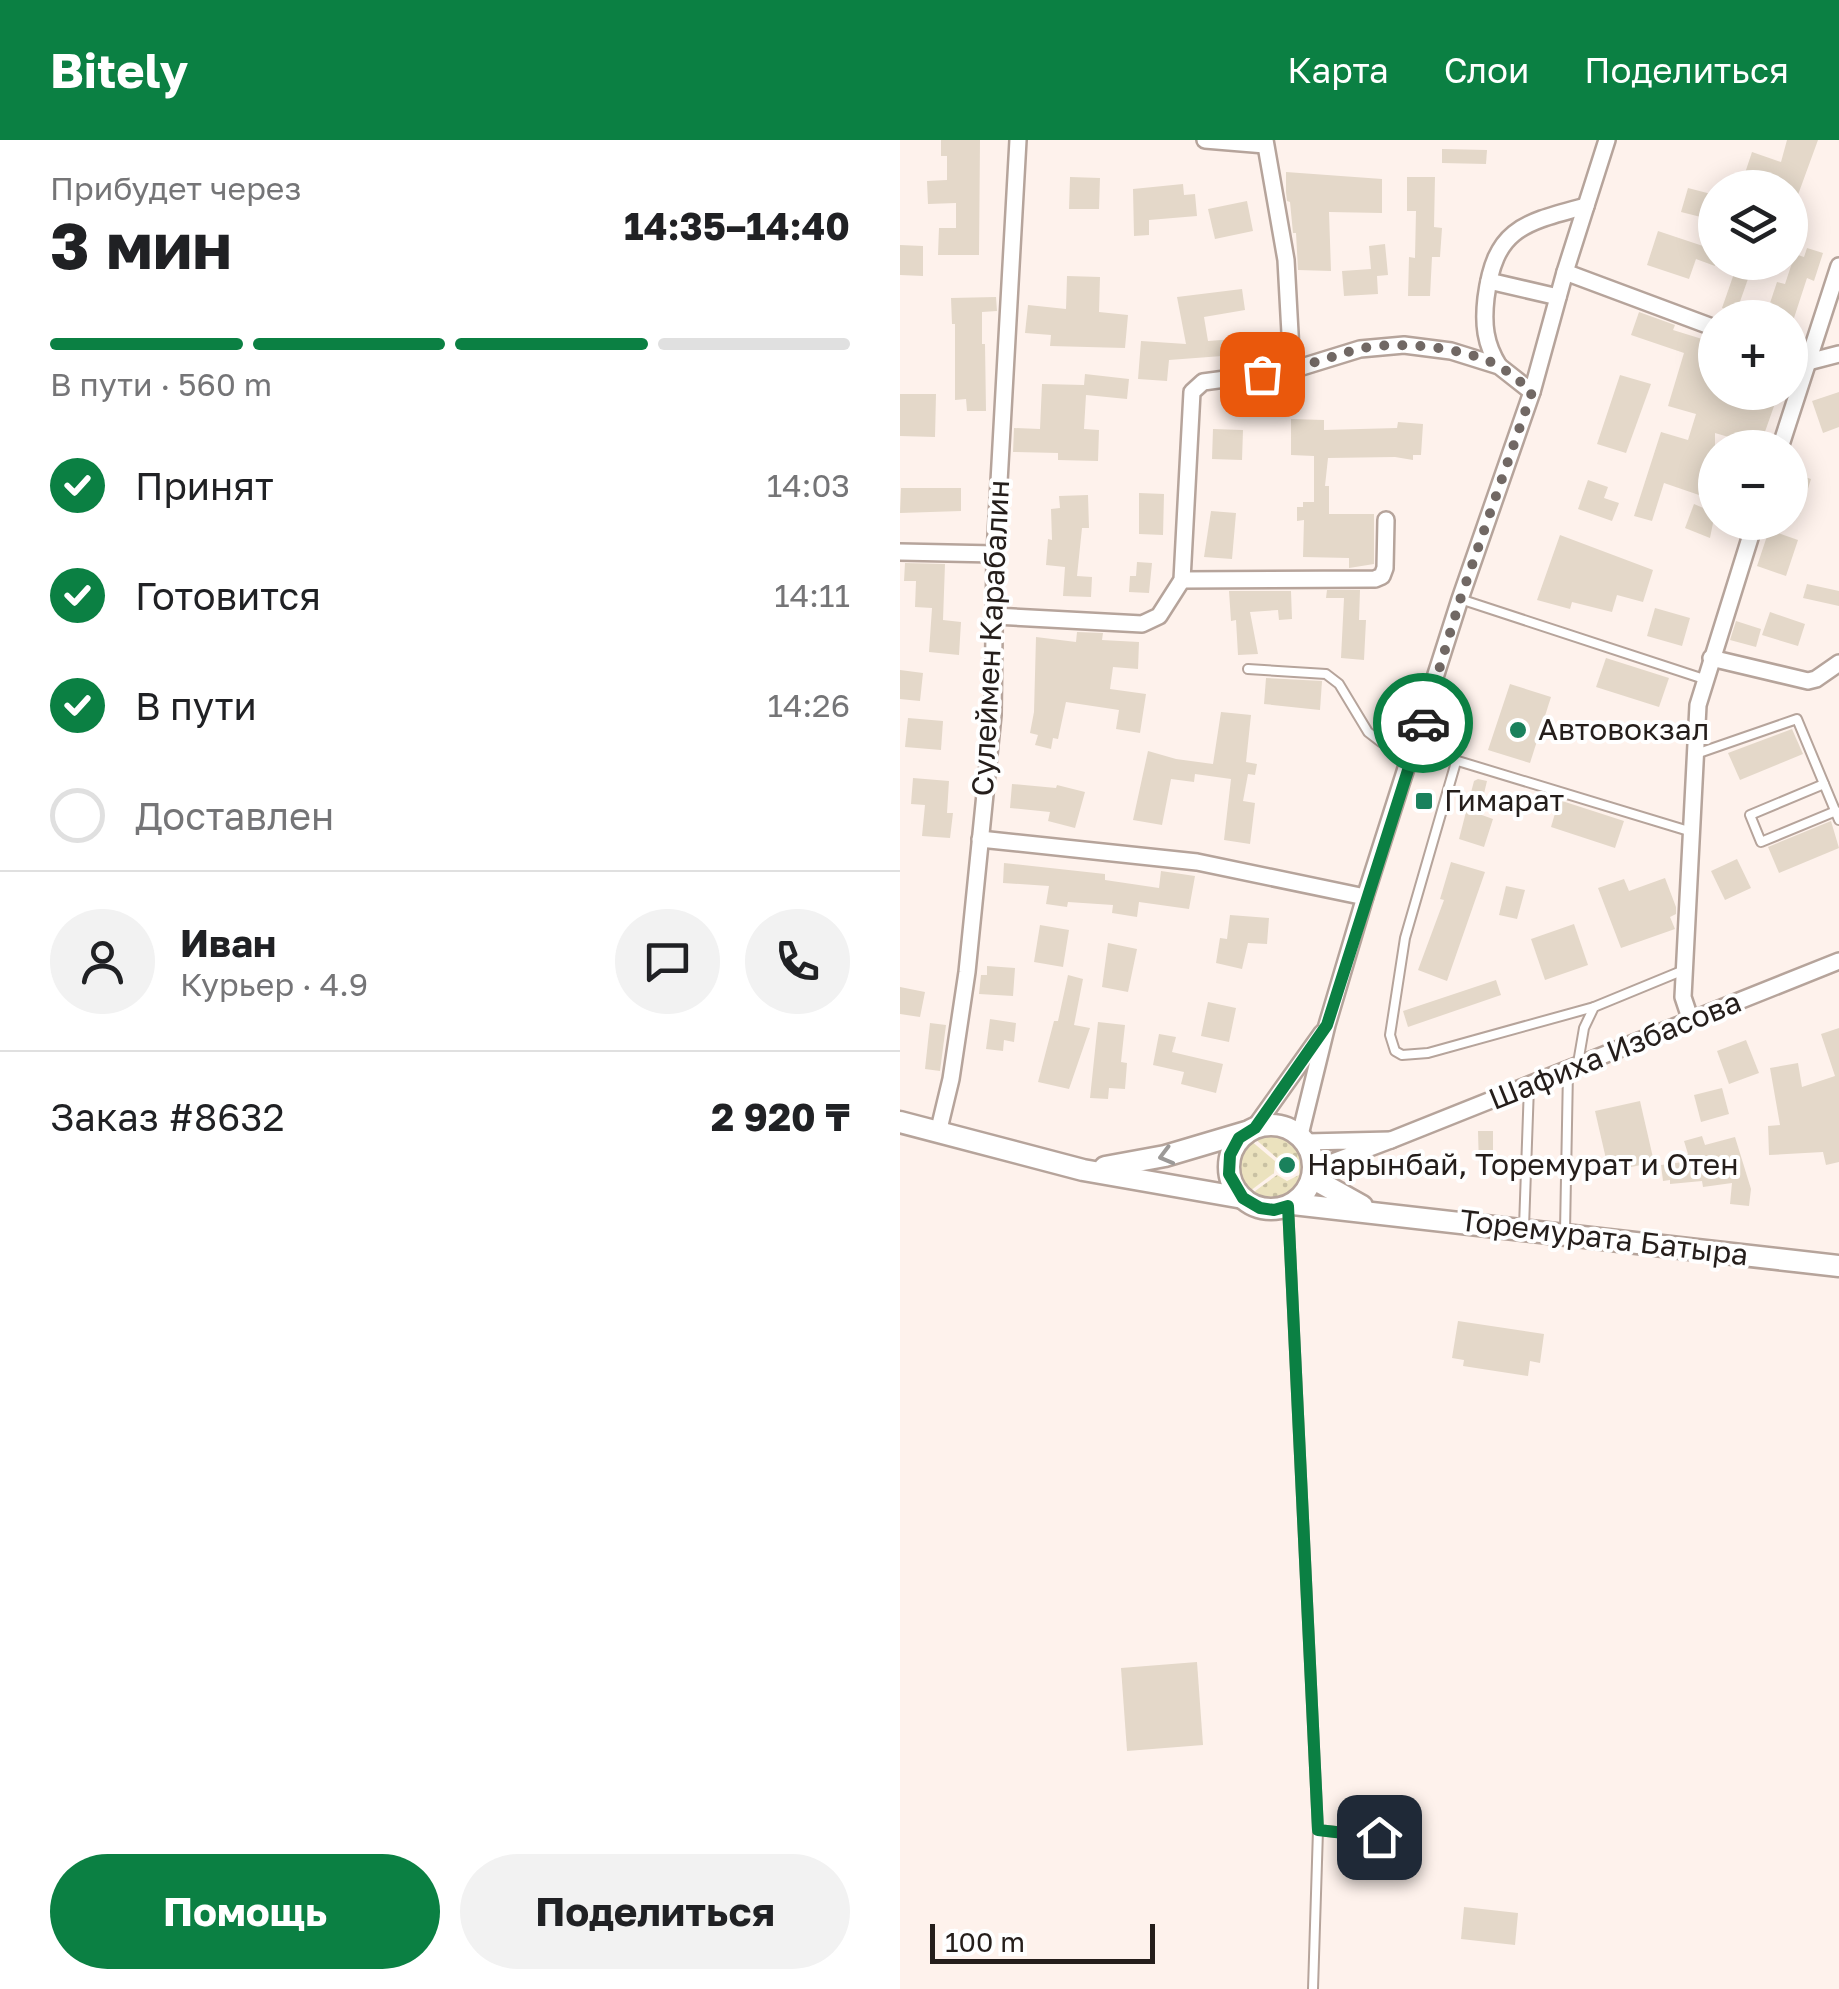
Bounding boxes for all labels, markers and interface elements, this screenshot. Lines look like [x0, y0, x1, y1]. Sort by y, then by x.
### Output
text: Bitely [50, 41, 188, 99]
text: Карта [1287, 49, 1389, 91]
text: Слои [1444, 49, 1529, 91]
text: Поделиться [1584, 49, 1789, 91]
text: Прибудет через [50, 169, 301, 207]
map controls [1698, 170, 1808, 540]
button: layers [1698, 170, 1808, 280]
text: 14:35–14:40 [624, 203, 850, 248]
text: 3 мин [50, 205, 232, 283]
button: + [1698, 300, 1808, 410]
pin [1220, 332, 1305, 417]
icon: bag [1235, 347, 1290, 402]
text: В пути · 560 m [50, 365, 272, 403]
button: − [1698, 430, 1808, 540]
icon: check [50, 458, 105, 513]
text: Принят [135, 463, 274, 508]
text: 14:03 [767, 466, 850, 504]
street label: Сулеймен Карабалин [964, 479, 1016, 797]
icon: check [50, 568, 105, 623]
text: Готовится [135, 573, 321, 618]
text: 14:11 [774, 576, 850, 614]
courier [1373, 673, 1473, 773]
icon: check [50, 678, 105, 733]
text: В пути [135, 683, 257, 728]
text: 14:26 [767, 686, 850, 724]
icon: car [1396, 696, 1451, 751]
place label: Автовокзал [1538, 711, 1709, 747]
marker: Автовокзал [1507, 719, 1529, 741]
place label: Гимарат [1444, 782, 1564, 818]
marker: Гимарат [1413, 790, 1435, 812]
text: Доставлен [135, 793, 334, 838]
button: person [50, 909, 155, 1014]
button: chat [615, 909, 720, 1014]
button: phone [745, 909, 850, 1014]
text: Иван [180, 920, 276, 965]
text: Курьер · 4.9 [180, 965, 368, 1003]
street label: Шафиха Избасова [1483, 983, 1746, 1117]
text: Заказ #8632 [50, 1094, 284, 1139]
text: 2 920 ₸ [711, 1094, 850, 1139]
one-way arrow [1158, 1144, 1175, 1165]
place label: Нарынбай, Торемурат и Отен [1307, 1146, 1739, 1182]
marker: Нарынбай, Торемурат и Отен [1276, 1154, 1298, 1176]
street label: Торемурата Батыра [1458, 1201, 1750, 1273]
pin [1337, 1795, 1422, 1880]
icon: home [1352, 1810, 1407, 1865]
button: Помощь [50, 1854, 440, 1969]
button: Поделиться [460, 1854, 850, 1969]
scale bar [930, 1919, 1155, 1964]
text: 100 m [945, 1925, 1025, 1958]

